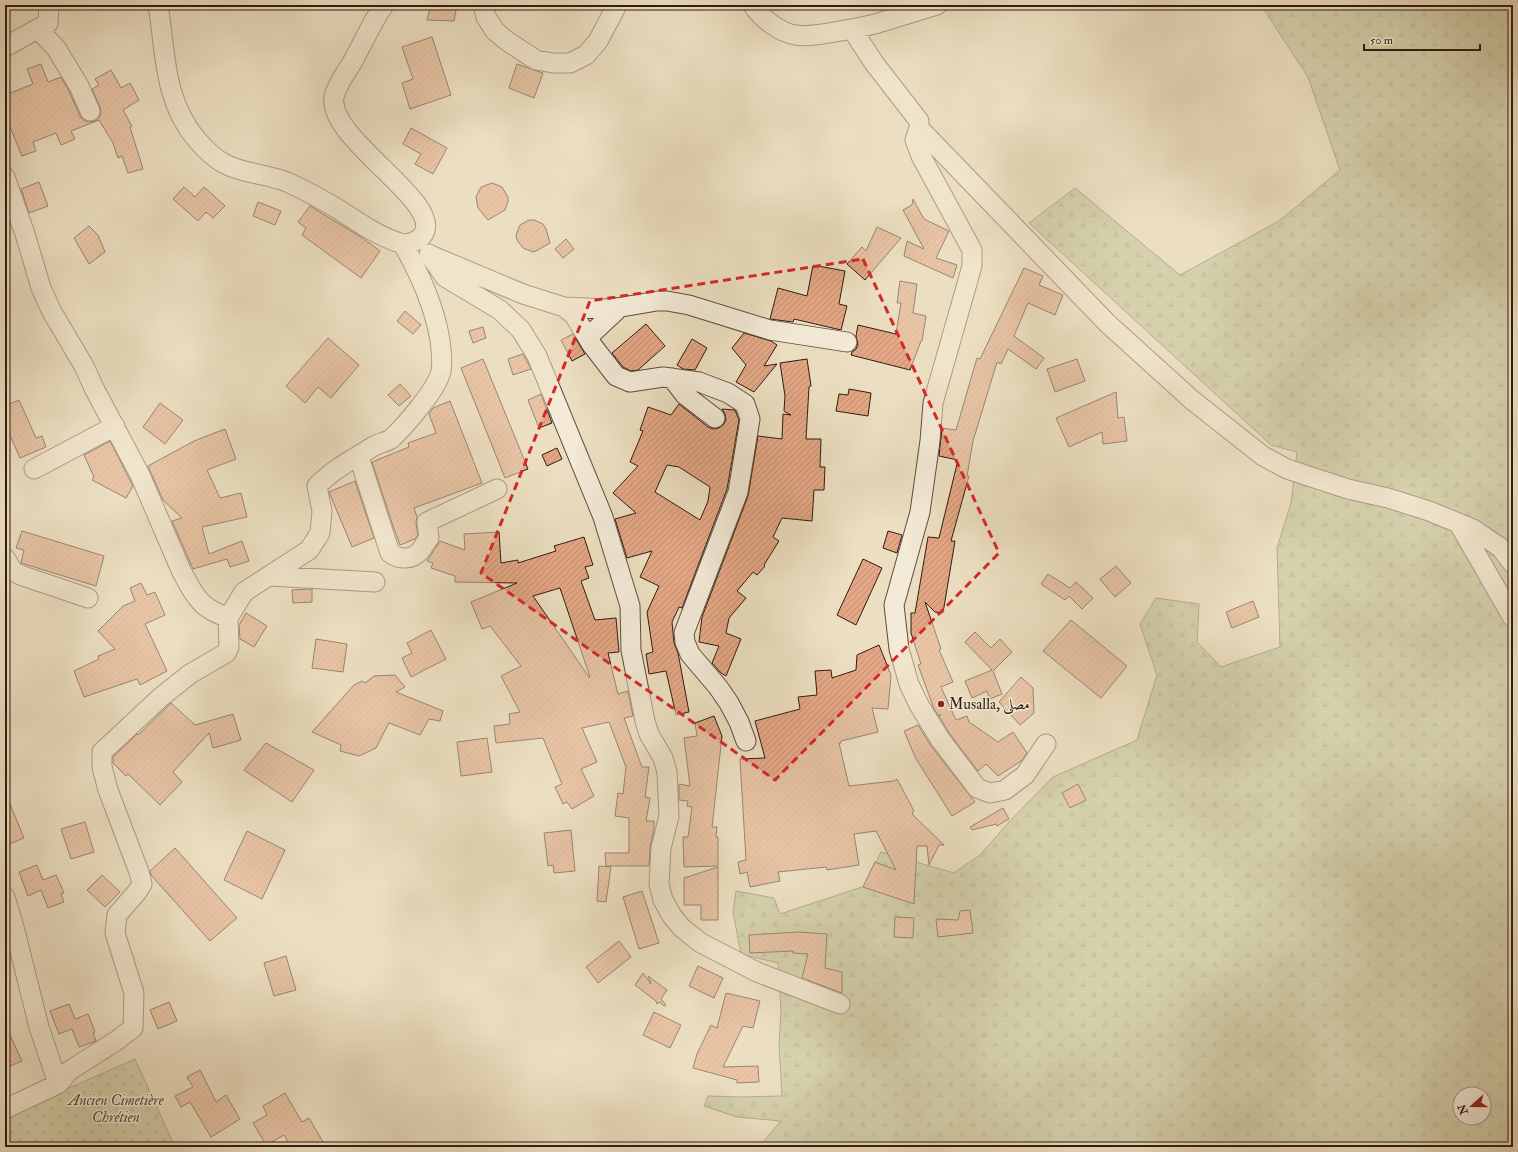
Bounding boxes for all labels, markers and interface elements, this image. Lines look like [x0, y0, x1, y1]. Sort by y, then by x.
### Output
scale bar [1364, 26, 1480, 52]
text: 50 m [1370, 33, 1394, 48]
place label: Musalla, مصلى [949, 695, 1030, 715]
marker: Musalla, مصلى [936, 699, 946, 709]
north arrow [1452, 1086, 1492, 1126]
park label: Ancien Cimetière Chrétien [66, 1091, 165, 1127]
text: N [1455, 1101, 1471, 1117]

